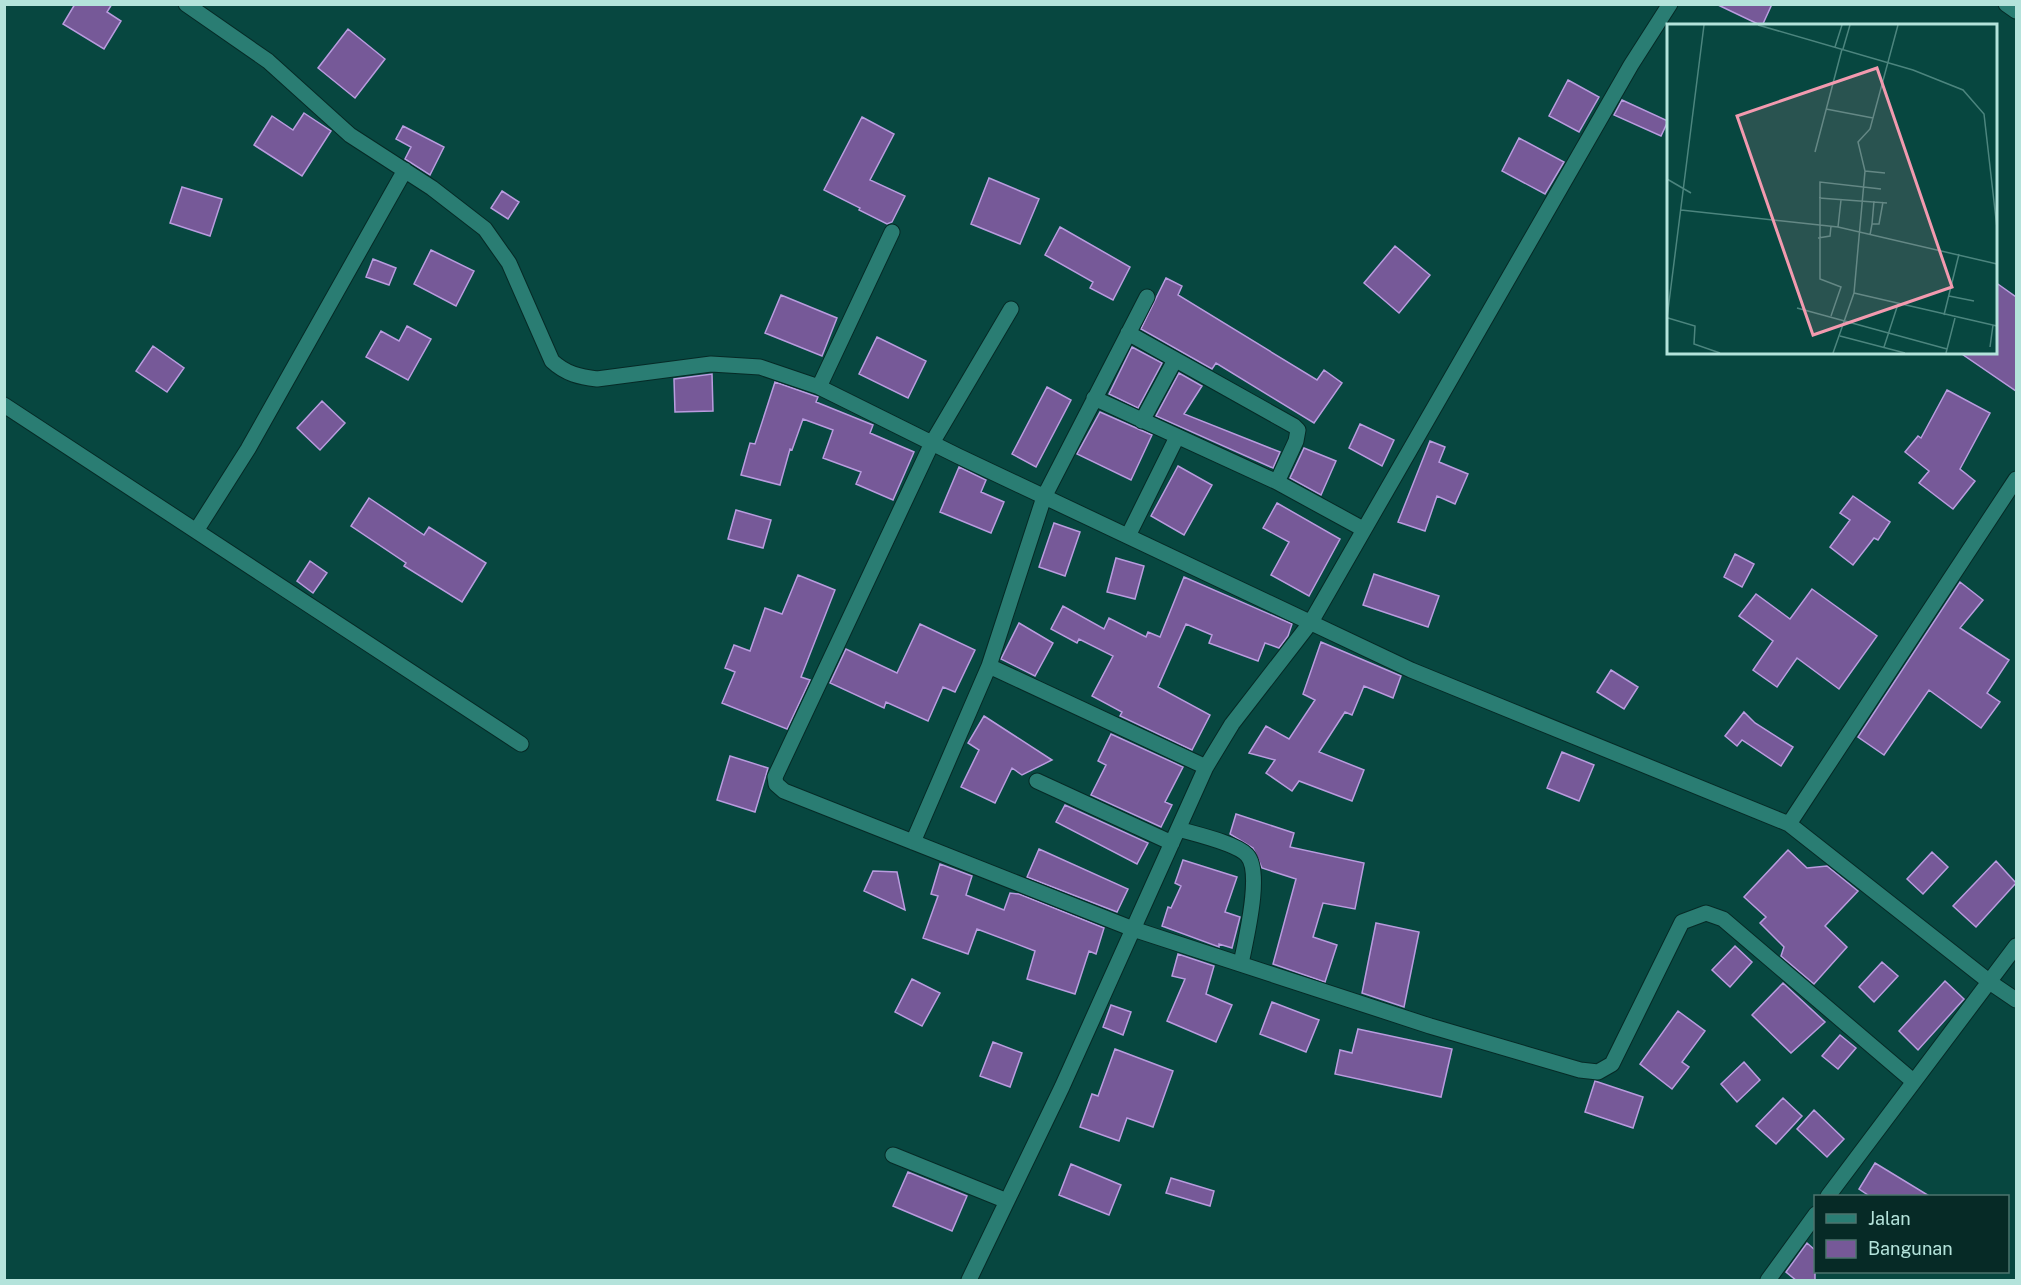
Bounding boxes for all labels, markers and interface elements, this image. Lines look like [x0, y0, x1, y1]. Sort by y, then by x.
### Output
inset map [1667, 24, 1997, 354]
legend [1814, 1195, 2009, 1273]
text: Jalan [1868, 1208, 1911, 1229]
text: Bangunan [1868, 1238, 1953, 1259]

